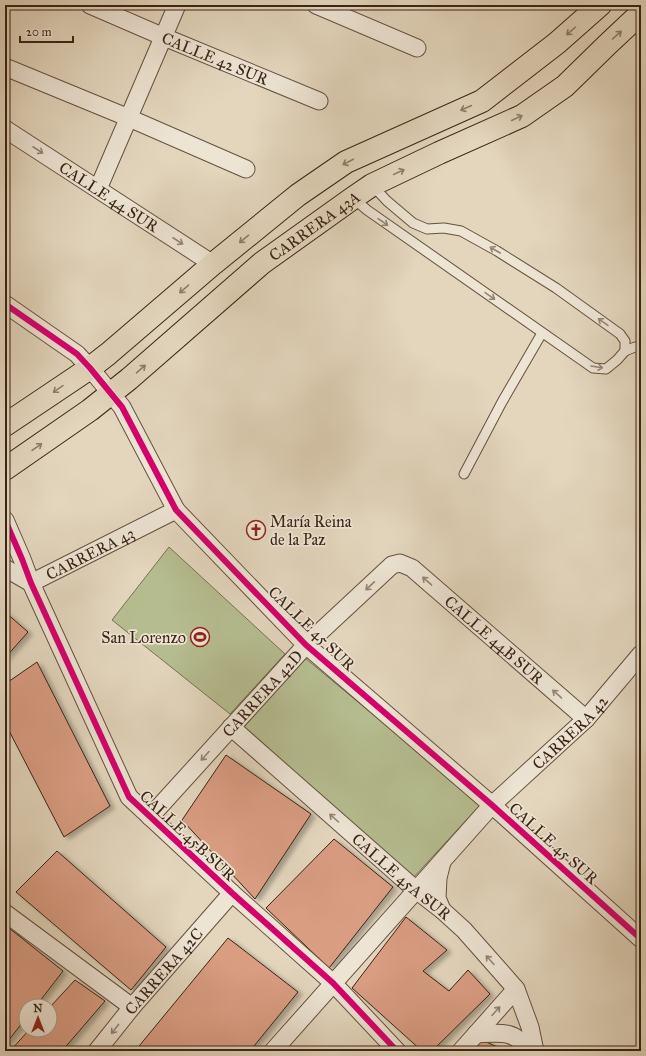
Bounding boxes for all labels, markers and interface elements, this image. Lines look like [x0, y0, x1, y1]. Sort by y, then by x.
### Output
scale bar [20, 18, 73, 44]
text: 20 m [26, 25, 52, 39]
one-way arrow [566, 26, 576, 35]
street label: CALLE 42 SUR [159, 28, 272, 89]
one-way arrow [611, 31, 622, 40]
one-way arrow [461, 105, 473, 112]
one-way arrow [511, 114, 523, 121]
one-way arrow [32, 147, 44, 155]
street label: CALLE 44 SUR [55, 158, 163, 237]
one-way arrow [342, 159, 354, 166]
one-way arrow [393, 168, 405, 175]
street label: CARRERA 43A [265, 187, 364, 265]
one-way arrow [378, 218, 389, 226]
one-way arrow [238, 235, 249, 244]
one-way arrow [172, 237, 183, 245]
one-way arrow [489, 246, 501, 254]
one-way arrow [178, 285, 189, 294]
one-way arrow [484, 292, 495, 300]
one-way arrow [598, 318, 609, 326]
one-way arrow [591, 364, 604, 372]
one-way arrow [135, 365, 145, 374]
one-way arrow [52, 385, 63, 393]
one-way arrow [32, 443, 43, 451]
place label: María Reina de la Paz [270, 512, 352, 549]
church icon: María Reina de la Paz [245, 519, 267, 541]
street label: CARRERA 43 [43, 524, 138, 584]
one-way arrow [422, 576, 432, 585]
one-way arrow [365, 581, 375, 590]
street label: CALLE 45 SUR [264, 582, 359, 675]
street label: CALLE 44B SUR [441, 592, 548, 689]
sports icon: San Lorenzo [189, 626, 211, 648]
place label: San Lorenzo [101, 628, 186, 647]
street label: CARRERA 42D [218, 646, 307, 741]
one-way arrow [551, 689, 562, 698]
street label: CARRERA 42 [528, 692, 612, 773]
one-way arrow [200, 751, 210, 761]
street label: CALLE 45B SUR [136, 786, 240, 885]
street label: CALLE 45 SUR [505, 798, 603, 889]
one-way arrow [329, 814, 339, 823]
street label: CALLE 45A SUR [348, 829, 456, 924]
street label: CARRERA 42C [121, 924, 207, 1018]
one-way arrow [485, 955, 495, 965]
north arrow [18, 998, 58, 1038]
text: N [33, 1002, 43, 1015]
one-way arrow [491, 1006, 501, 1016]
one-way arrow [111, 1023, 119, 1034]

